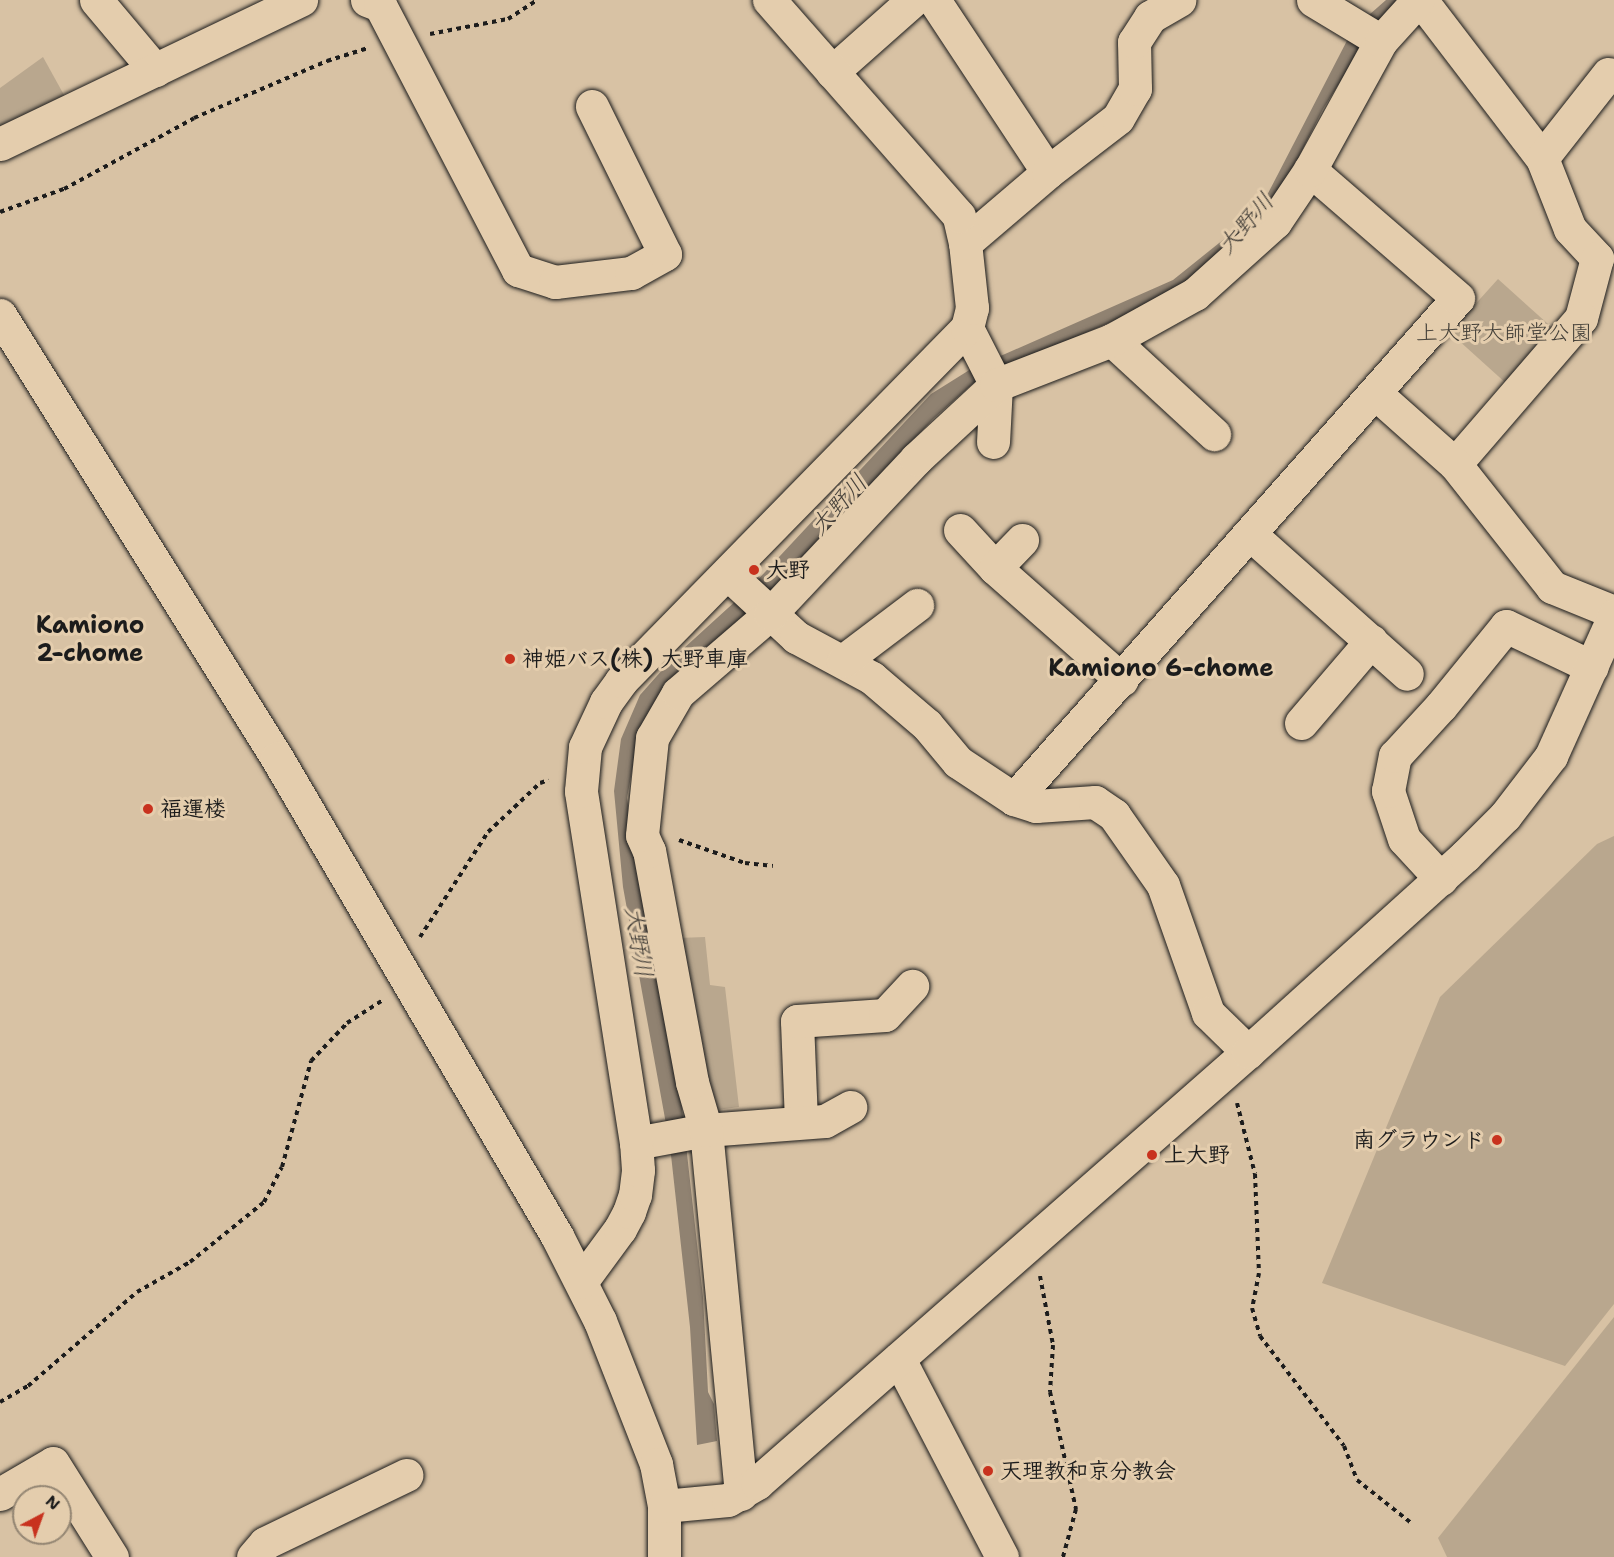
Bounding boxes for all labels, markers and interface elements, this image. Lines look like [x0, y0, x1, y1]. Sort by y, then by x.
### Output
water label: 大野川 [1212, 187, 1280, 261]
park label: 上大野大師堂公園 [1416, 320, 1592, 346]
water label: 大野川 [804, 469, 874, 541]
place label: 大野 [766, 557, 810, 583]
marker: 大野 [747, 563, 761, 577]
district label: Kamiono 2-chome [36, 612, 144, 668]
place label: 神姫バス(株) 大野車庫 [522, 646, 749, 672]
marker: 神姫バス(株) 大野車庫 [503, 652, 517, 666]
district label: Kamiono 6-chome [1048, 655, 1274, 683]
place label: 福運楼 [160, 796, 226, 822]
marker: 福運楼 [141, 802, 155, 816]
water label: 大野川 [618, 904, 658, 980]
place label: 南グラウンド [1353, 1127, 1485, 1153]
marker: 南グラウンド [1490, 1133, 1504, 1147]
place label: 上大野 [1164, 1142, 1230, 1168]
marker: 上大野 [1145, 1148, 1159, 1162]
place label: 天理教和京分教会 [1000, 1458, 1176, 1484]
marker: 天理教和京分教会 [981, 1464, 995, 1478]
north arrow [12, 1485, 72, 1545]
text: N [41, 1490, 65, 1515]

